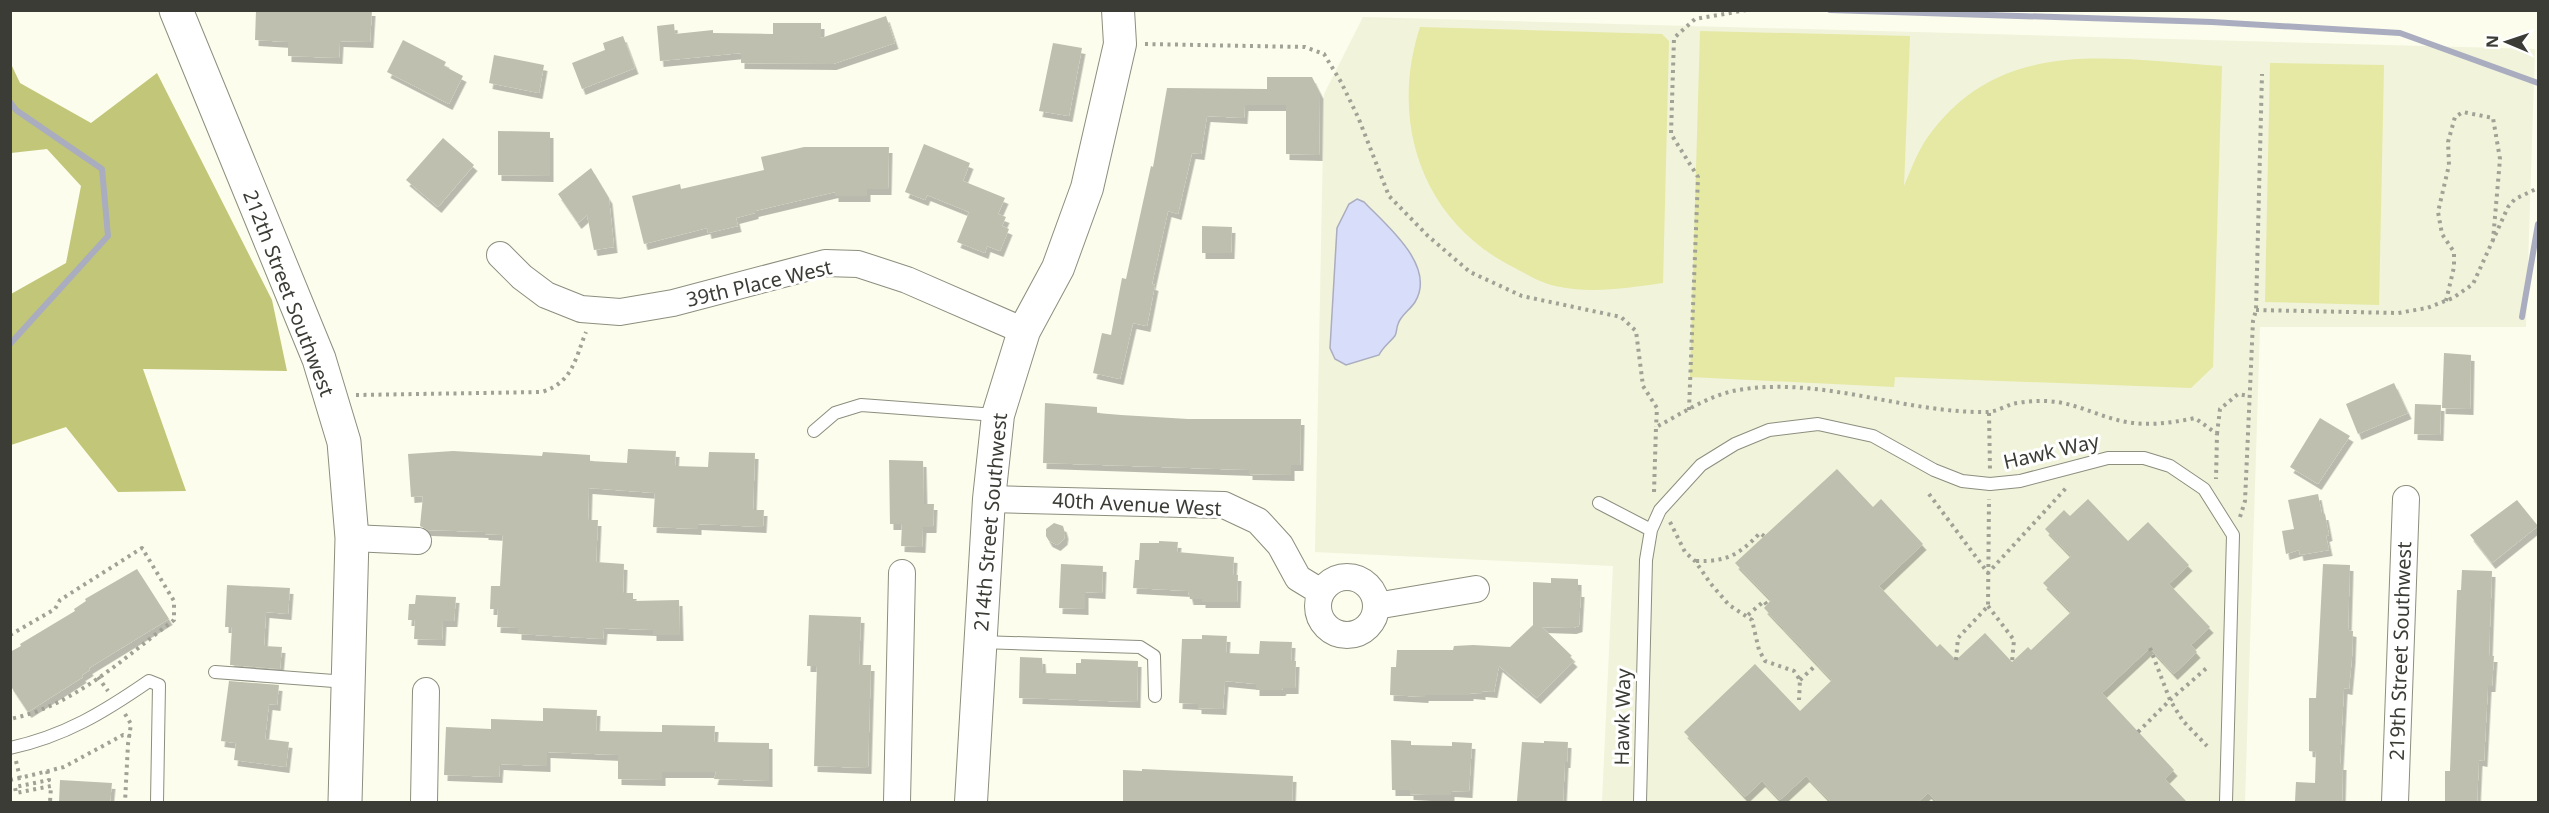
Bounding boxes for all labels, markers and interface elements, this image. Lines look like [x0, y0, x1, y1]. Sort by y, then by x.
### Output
north arrow [2477, 12, 2537, 72]
text: N [2481, 35, 2503, 48]
street label: 212th Street Southwest [237, 186, 341, 400]
street label: 39th Place West [684, 253, 834, 313]
street label: 214th Street Southwest [967, 412, 1013, 632]
street label: Hawk Way [2001, 427, 2102, 475]
street label: 40th Avenue West [1052, 486, 1222, 522]
street label: 219th Street Southwest [2383, 541, 2417, 761]
street label: Hawk Way [1608, 667, 1636, 766]

